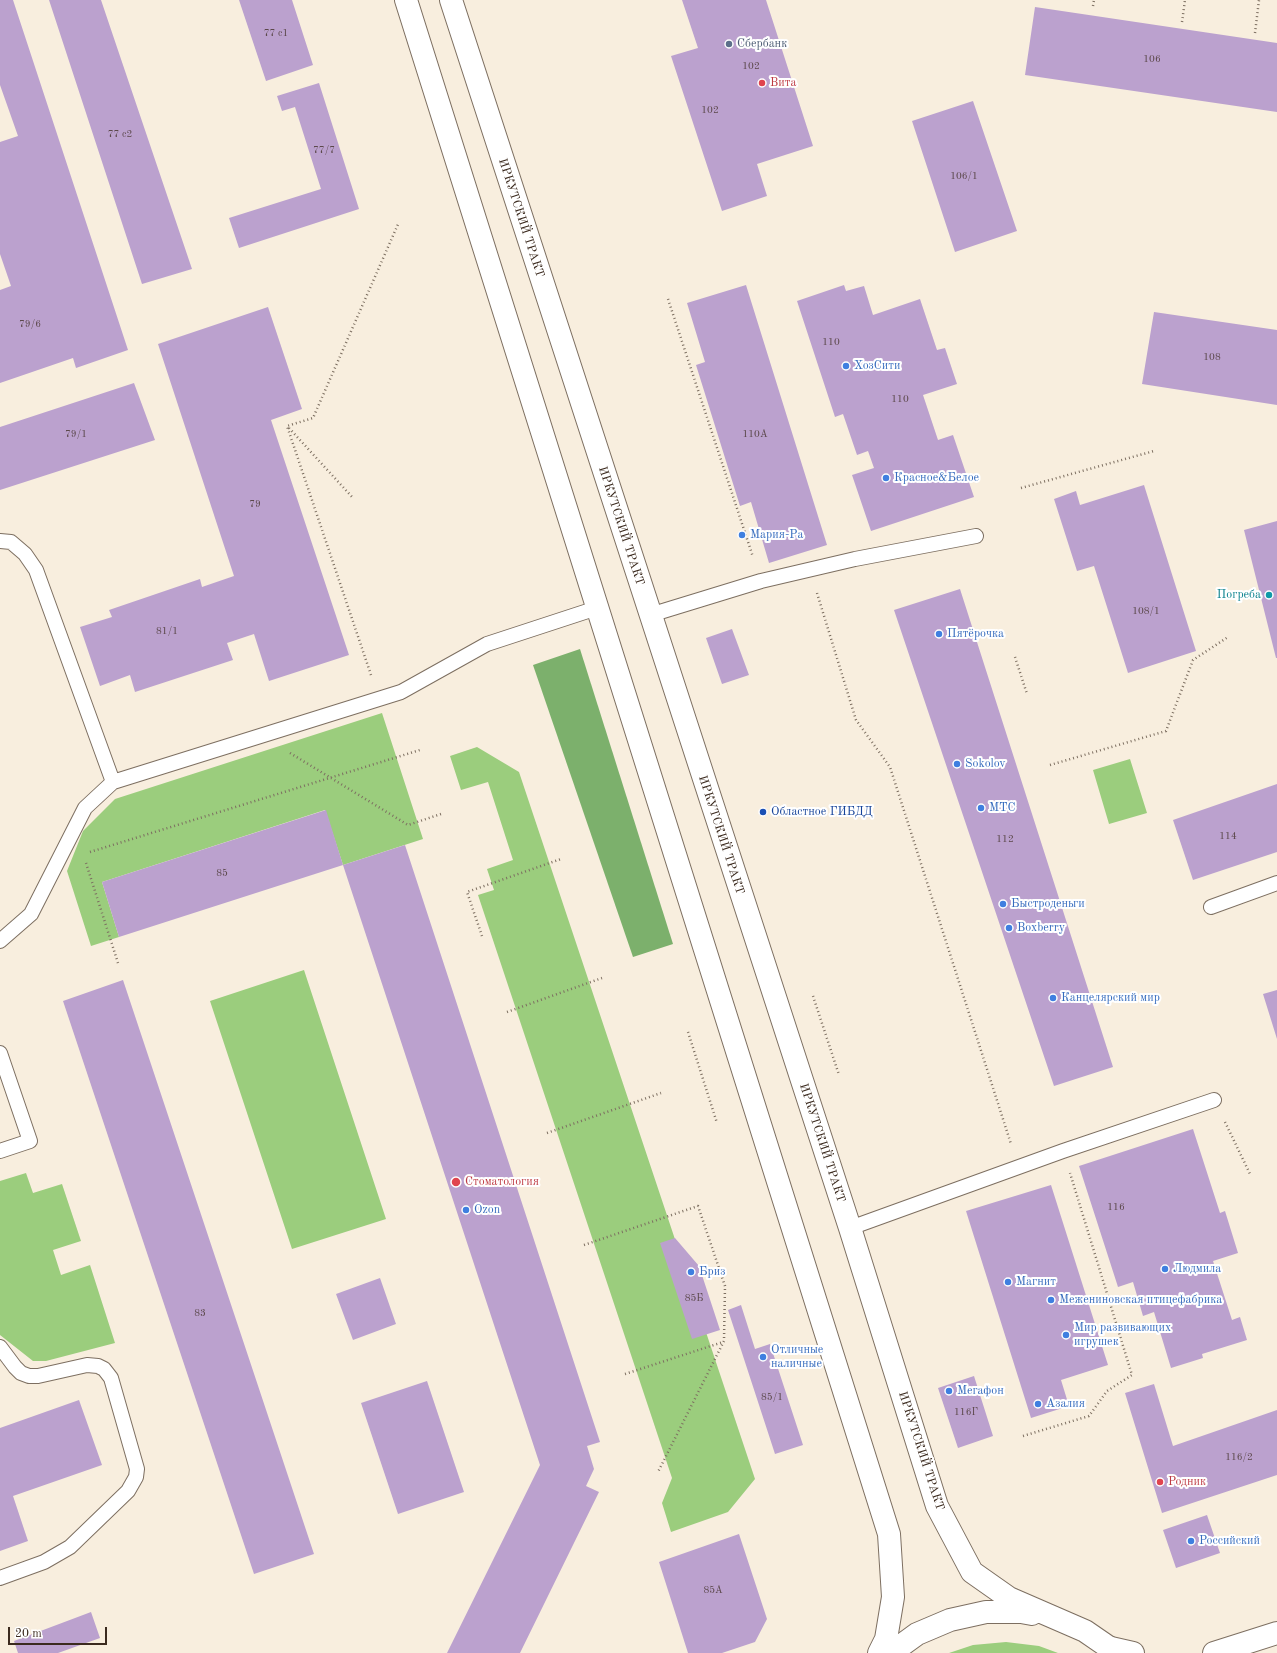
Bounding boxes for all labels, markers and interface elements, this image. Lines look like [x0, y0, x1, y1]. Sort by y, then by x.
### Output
house number: 77 с1 [264, 27, 288, 39]
place label: Сбербанк [737, 37, 787, 51]
marker: Сбербанк [724, 39, 734, 49]
house number: 106 [1143, 53, 1161, 65]
house number: 102 [742, 60, 760, 72]
place label: Вита [770, 76, 796, 90]
marker: Вита [757, 78, 767, 88]
house number: 102 [701, 104, 719, 116]
house number: 77 с2 [108, 128, 132, 140]
house number: 77/7 [313, 144, 335, 156]
street label: ИРКУТСКИЙ ТРАКТ [495, 157, 547, 279]
house number: 106/1 [950, 170, 978, 182]
house number: 79/6 [19, 318, 41, 330]
house number: 110 [822, 336, 840, 348]
house number: 108 [1203, 351, 1221, 363]
place label: ХозСити [854, 359, 900, 373]
marker: ХозСити [841, 361, 851, 371]
house number: 110 [891, 393, 909, 405]
house number: 79/1 [65, 428, 87, 440]
house number: 110А [742, 428, 768, 440]
street label: ИРКУТСКИЙ ТРАКТ [595, 465, 647, 587]
place label: Красное&Белое [894, 471, 979, 485]
marker: Красное&Белое [881, 473, 891, 483]
house number: 79 [249, 498, 261, 510]
place label: Мария-Ра [750, 528, 803, 542]
marker: Мария-Ра [737, 530, 747, 540]
place label: Погреба [1217, 588, 1261, 602]
marker: Погреба [1264, 590, 1274, 600]
house number: 108/1 [1132, 605, 1160, 617]
house number: 81/1 [156, 625, 178, 637]
place label: Пятёрочка [947, 627, 1004, 641]
marker: Пятёрочка [934, 629, 944, 639]
place label: Sokolov [965, 757, 1006, 771]
marker: Sokolov [952, 759, 962, 769]
street label: ИРКУТСКИЙ ТРАКТ [695, 774, 747, 896]
place label: МТС [989, 801, 1016, 815]
marker: МТС [976, 803, 986, 813]
place label: Областное ГИБДД [771, 805, 873, 819]
marker: Областное ГИБДД [758, 807, 768, 817]
house number: 114 [1219, 830, 1237, 842]
house number: 112 [996, 833, 1014, 845]
house number: 85 [216, 867, 228, 879]
place label: Быстроденьги [1011, 897, 1085, 911]
marker: Быстроденьги [998, 899, 1008, 909]
place label: Boxberry [1017, 921, 1065, 935]
marker: Boxberry [1004, 923, 1014, 933]
place label: Канцелярский мир [1061, 991, 1160, 1005]
marker: Канцелярский мир [1048, 993, 1058, 1003]
street label: ИРКУТСКИЙ ТРАКТ [796, 1082, 848, 1204]
place label: Стоматология [465, 1175, 539, 1189]
marker: Стоматология [450, 1176, 462, 1188]
house number: 116 [1107, 1201, 1125, 1213]
place label: Ozon [474, 1203, 500, 1217]
marker: Ozon [461, 1205, 471, 1215]
place label: Людмила [1173, 1262, 1221, 1276]
marker: Людмила [1160, 1264, 1170, 1274]
place label: Бриз [699, 1265, 725, 1279]
marker: Бриз [686, 1267, 696, 1277]
place label: Магнит [1016, 1275, 1056, 1289]
marker: Магнит [1003, 1277, 1013, 1287]
house number: 85Б [685, 1292, 703, 1304]
place label: Межениновская птицефабрика [1059, 1293, 1222, 1307]
marker: Межениновская птицефабрика [1046, 1295, 1056, 1305]
house number: 83 [194, 1307, 206, 1319]
place label: Мир развивающих игрушек [1074, 1321, 1171, 1349]
marker: Мир развивающих игрушек [1061, 1330, 1071, 1340]
place label: Отличные наличные [771, 1343, 823, 1371]
marker: Отличные наличные [758, 1352, 768, 1362]
place label: Мегафон [957, 1384, 1004, 1398]
marker: Мегафон [944, 1386, 954, 1396]
street label: ИРКУТСКИЙ ТРАКТ [895, 1390, 947, 1512]
house number: 85/1 [761, 1391, 783, 1403]
place label: Азалия [1046, 1397, 1085, 1411]
marker: Азалия [1033, 1399, 1043, 1409]
house number: 116Г [954, 1406, 978, 1418]
house number: 116/2 [1225, 1451, 1253, 1463]
place label: Родник [1168, 1475, 1206, 1489]
marker: Родник [1155, 1477, 1165, 1487]
place label: Российский [1199, 1534, 1260, 1548]
marker: Российский [1186, 1536, 1196, 1546]
house number: 85А [703, 1584, 723, 1596]
scale bar [10, 1619, 109, 1645]
text: 20 m [15, 1628, 42, 1640]

